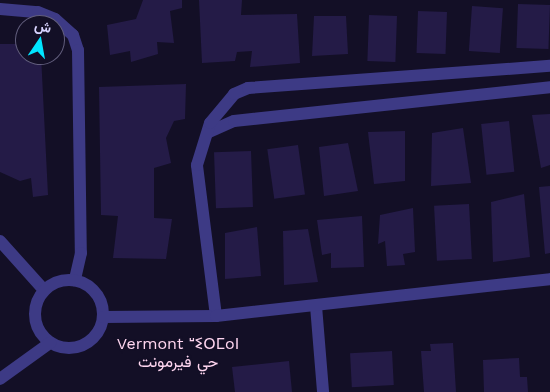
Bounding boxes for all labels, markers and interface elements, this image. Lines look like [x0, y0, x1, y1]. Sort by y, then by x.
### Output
north arrow [15, 15, 65, 65]
text: ش [33, 17, 53, 36]
district label: Vermont ⵯⵉⵔⵎoⵏ حي فيرمونت [117, 334, 239, 372]

